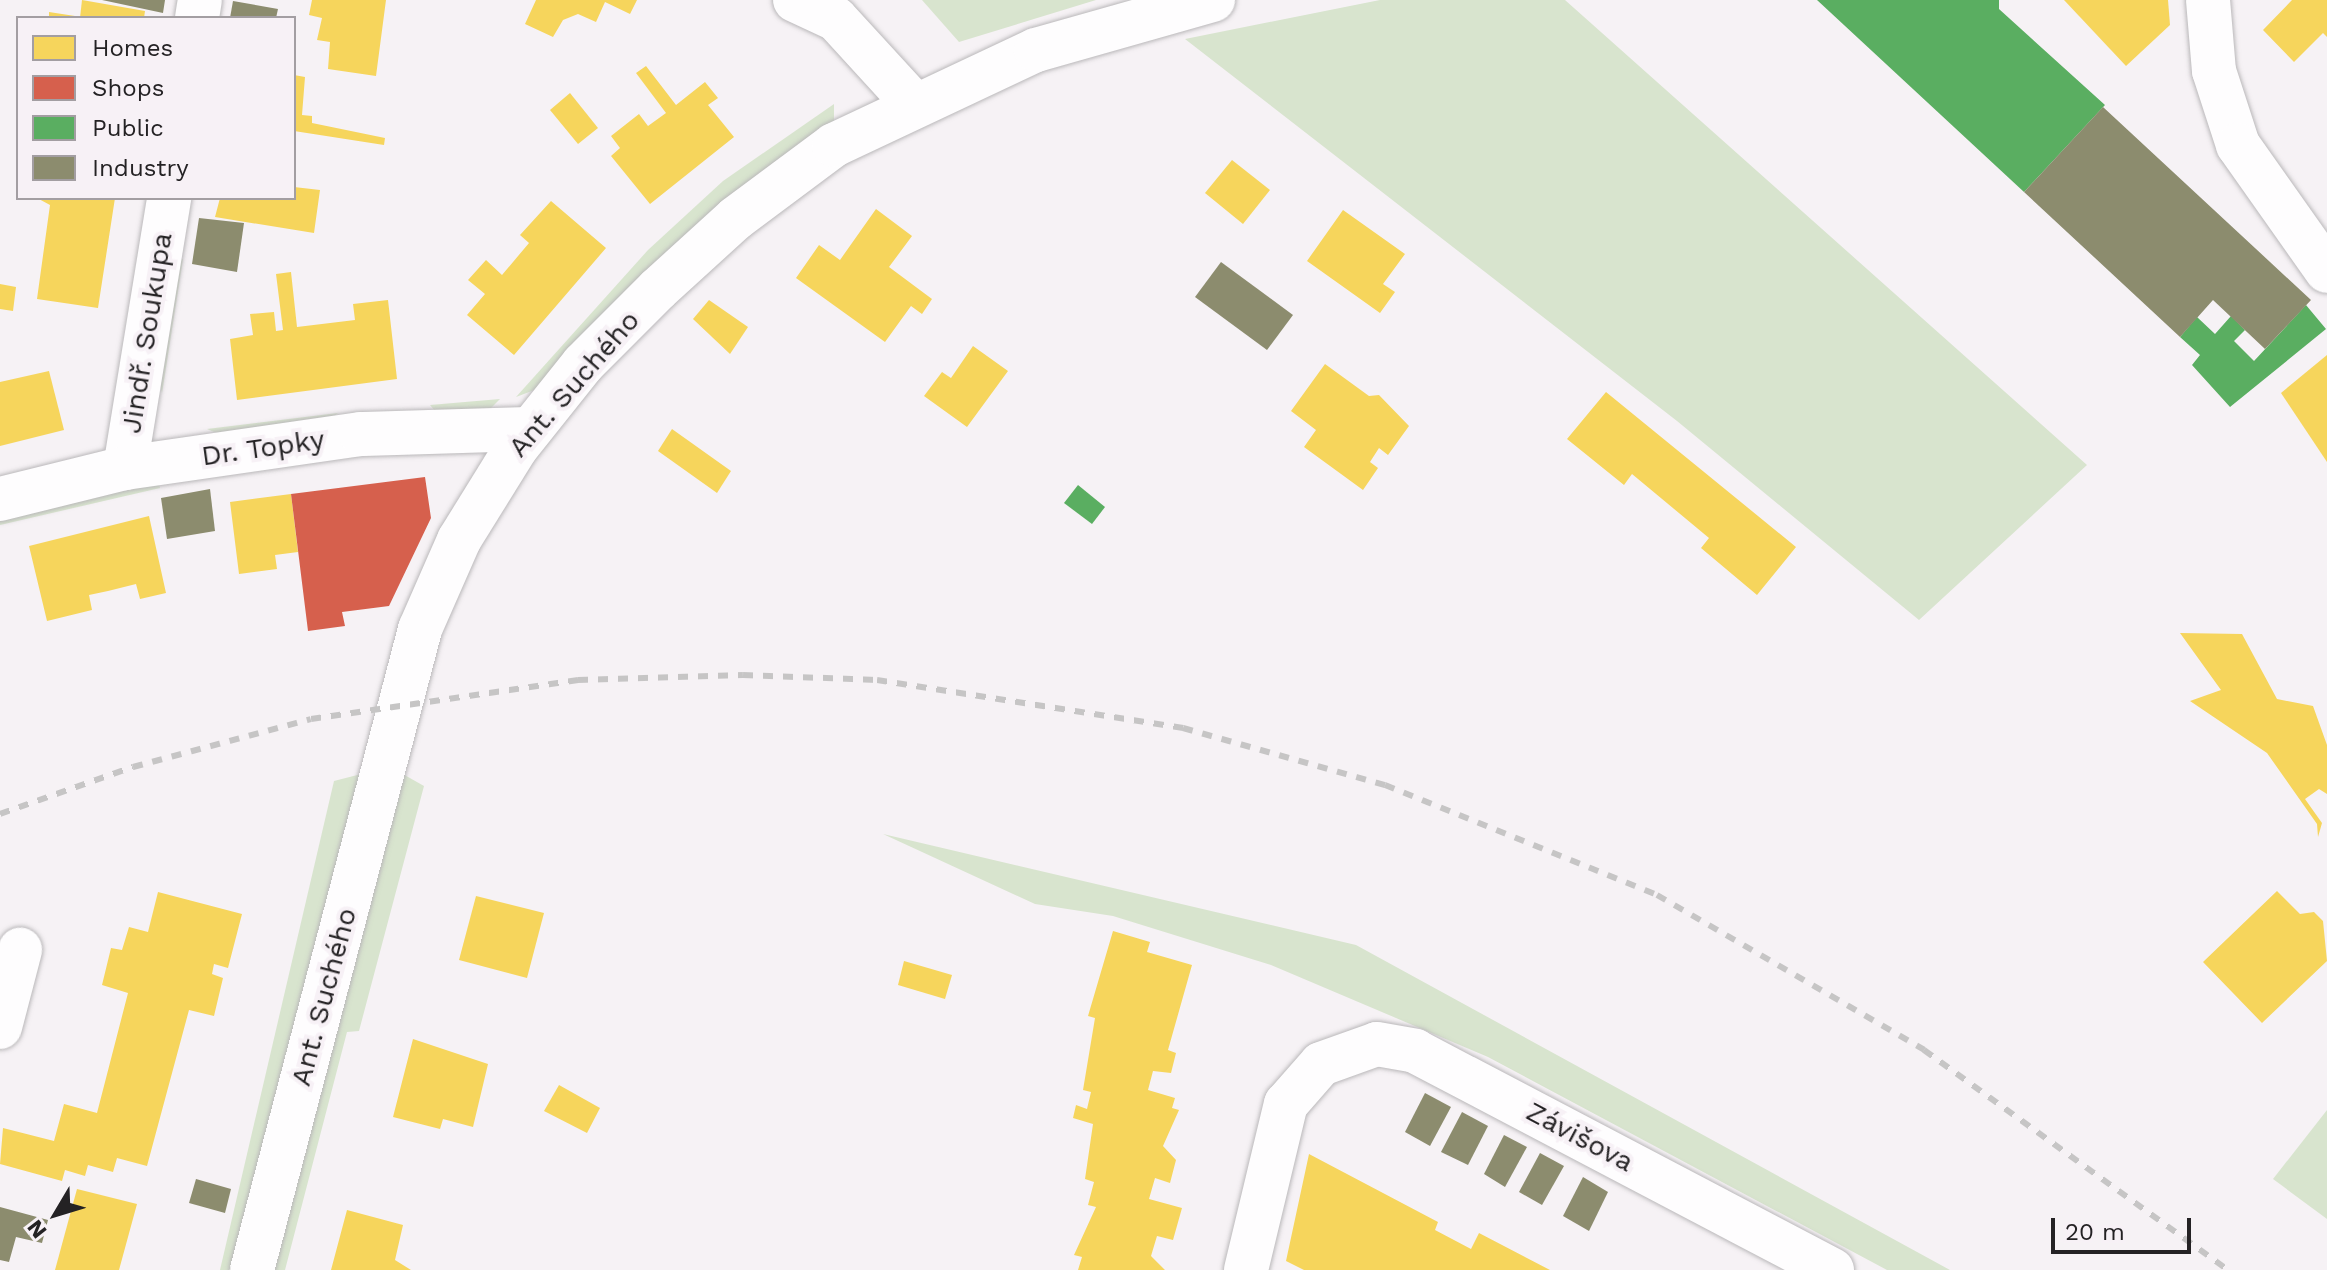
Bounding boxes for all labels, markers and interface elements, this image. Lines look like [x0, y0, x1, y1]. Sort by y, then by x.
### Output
legend [16, 16, 296, 200]
text: Homes [92, 34, 173, 62]
text: Shops [92, 74, 164, 102]
text: Public [92, 114, 164, 142]
text: Industry [92, 154, 189, 182]
street label: Jindř. Soukupa [115, 230, 179, 436]
street label: Ant. Suchého [501, 304, 647, 464]
street label: Dr. Topky [199, 423, 327, 473]
street label: Ant. Suchého [284, 904, 364, 1090]
street label: Závišova [1521, 1095, 1639, 1179]
north arrow [16, 1174, 96, 1254]
scale bar [2055, 1202, 2195, 1252]
text: N [22, 1215, 52, 1243]
text: 20 m [2065, 1218, 2125, 1246]

